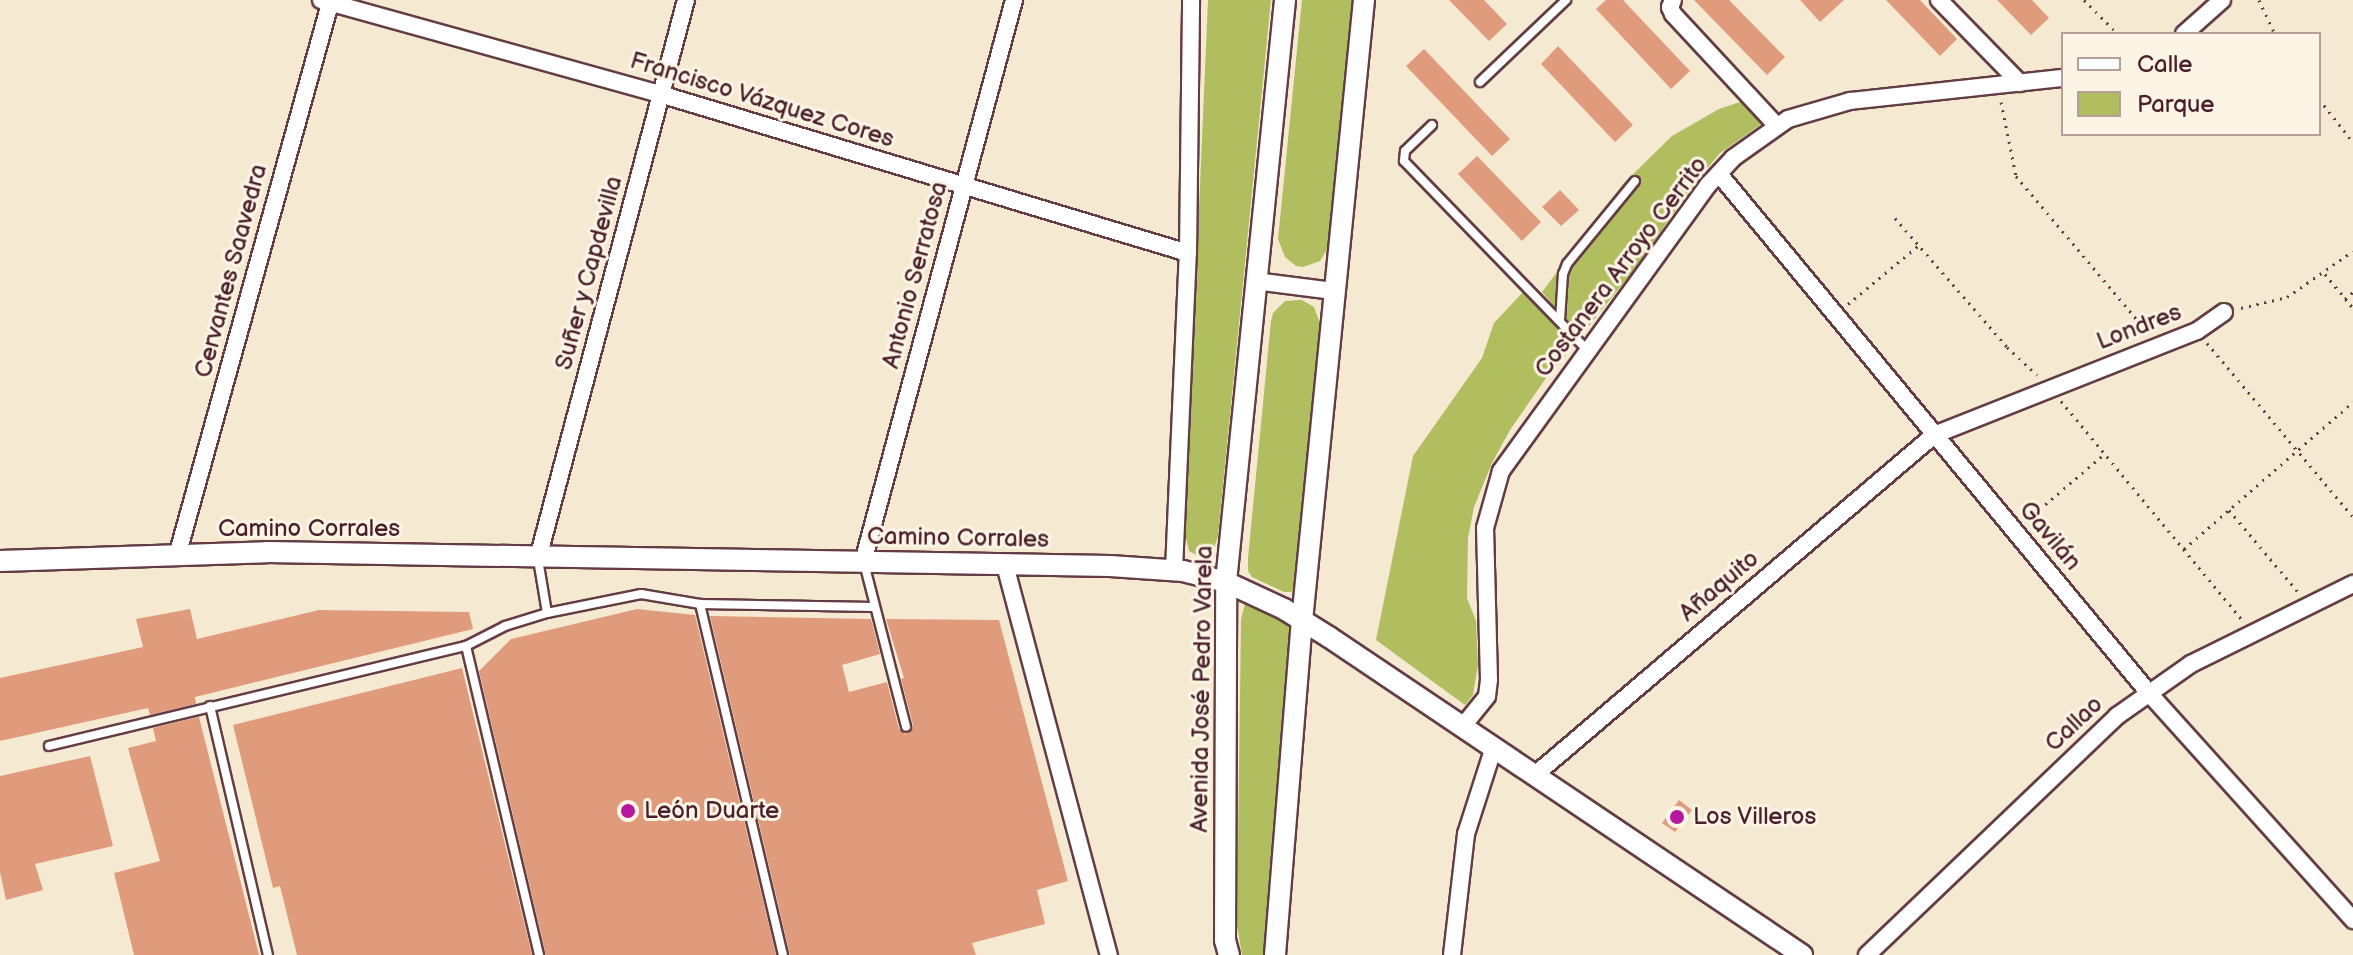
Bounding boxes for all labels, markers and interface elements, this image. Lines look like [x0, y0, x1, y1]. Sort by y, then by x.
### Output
legend [2061, 32, 2321, 136]
street label: Francisco Vázquez Cores [626, 46, 898, 154]
text: Calle [2137, 50, 2192, 79]
text: Parque [2137, 90, 2215, 119]
street label: Costanera Arroyo Cerrito [1529, 151, 1713, 383]
street label: Cervantes Saavedra [189, 161, 273, 381]
street label: Suñer y Capdevilla [549, 172, 629, 374]
street label: Antonio Serratosa [876, 178, 954, 372]
street label: Londres [2093, 298, 2185, 356]
street label: Gavilán [2013, 496, 2087, 576]
street label: Camino Corrales [218, 515, 400, 543]
street label: Camino Corrales [867, 522, 1049, 554]
street label: Avenida José Pedro Varela [1185, 544, 1219, 834]
street label: Añaquito [1673, 544, 1765, 628]
street label: Callao [2039, 690, 2109, 758]
place label: León Duarte [644, 797, 779, 825]
marker: León Duarte [619, 802, 637, 820]
place label: Los Villeros [1693, 803, 1817, 831]
marker: Los Villeros [1668, 808, 1686, 826]

